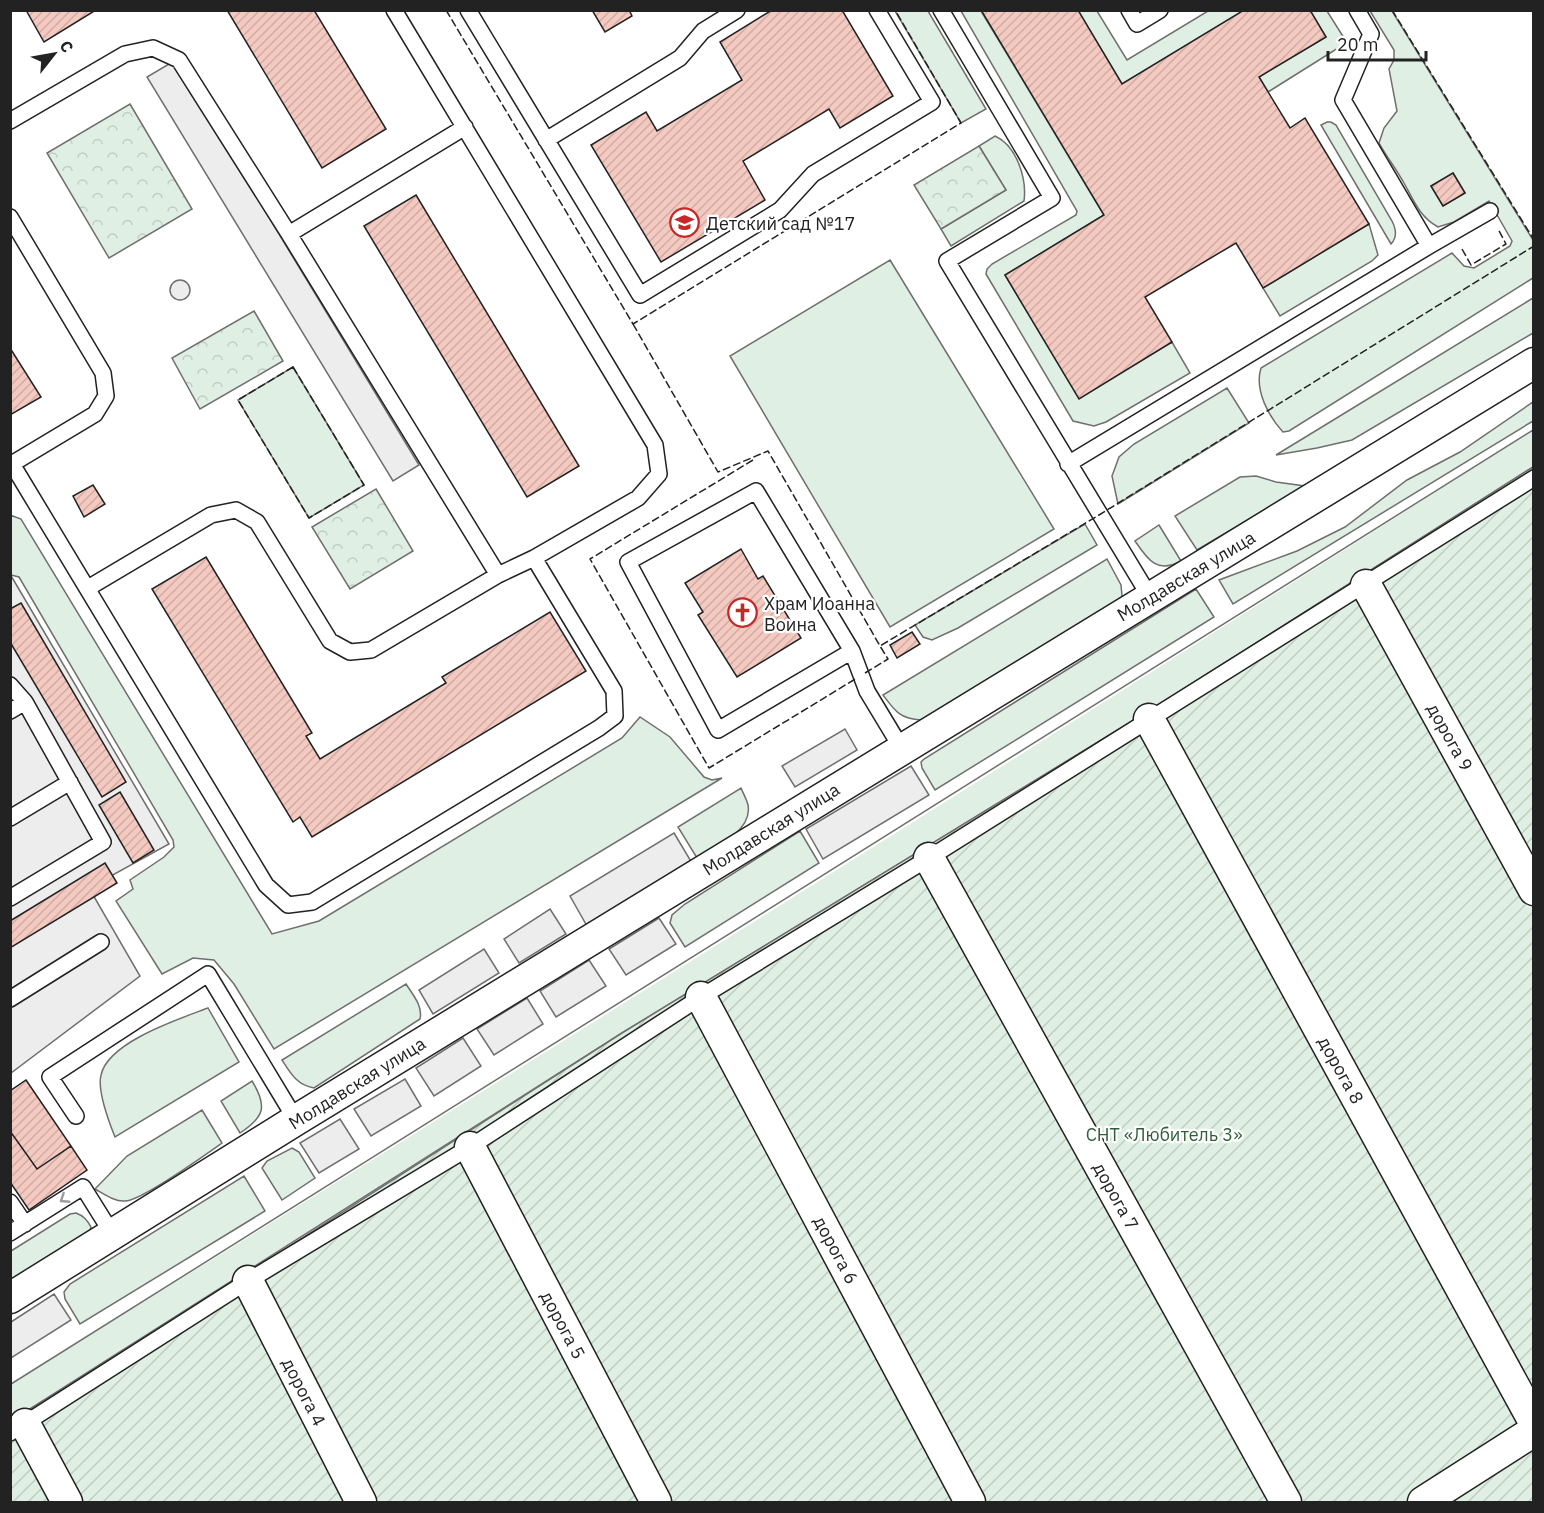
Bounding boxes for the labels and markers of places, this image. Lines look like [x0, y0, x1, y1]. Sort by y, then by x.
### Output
school or university icon: Детский сад №17 [669, 207, 701, 239]
place label: Детский сад №17 [706, 212, 855, 235]
place label: Храм Иоанна Воина [764, 592, 875, 636]
church icon: Храм Иоанна Воина [727, 597, 759, 629]

